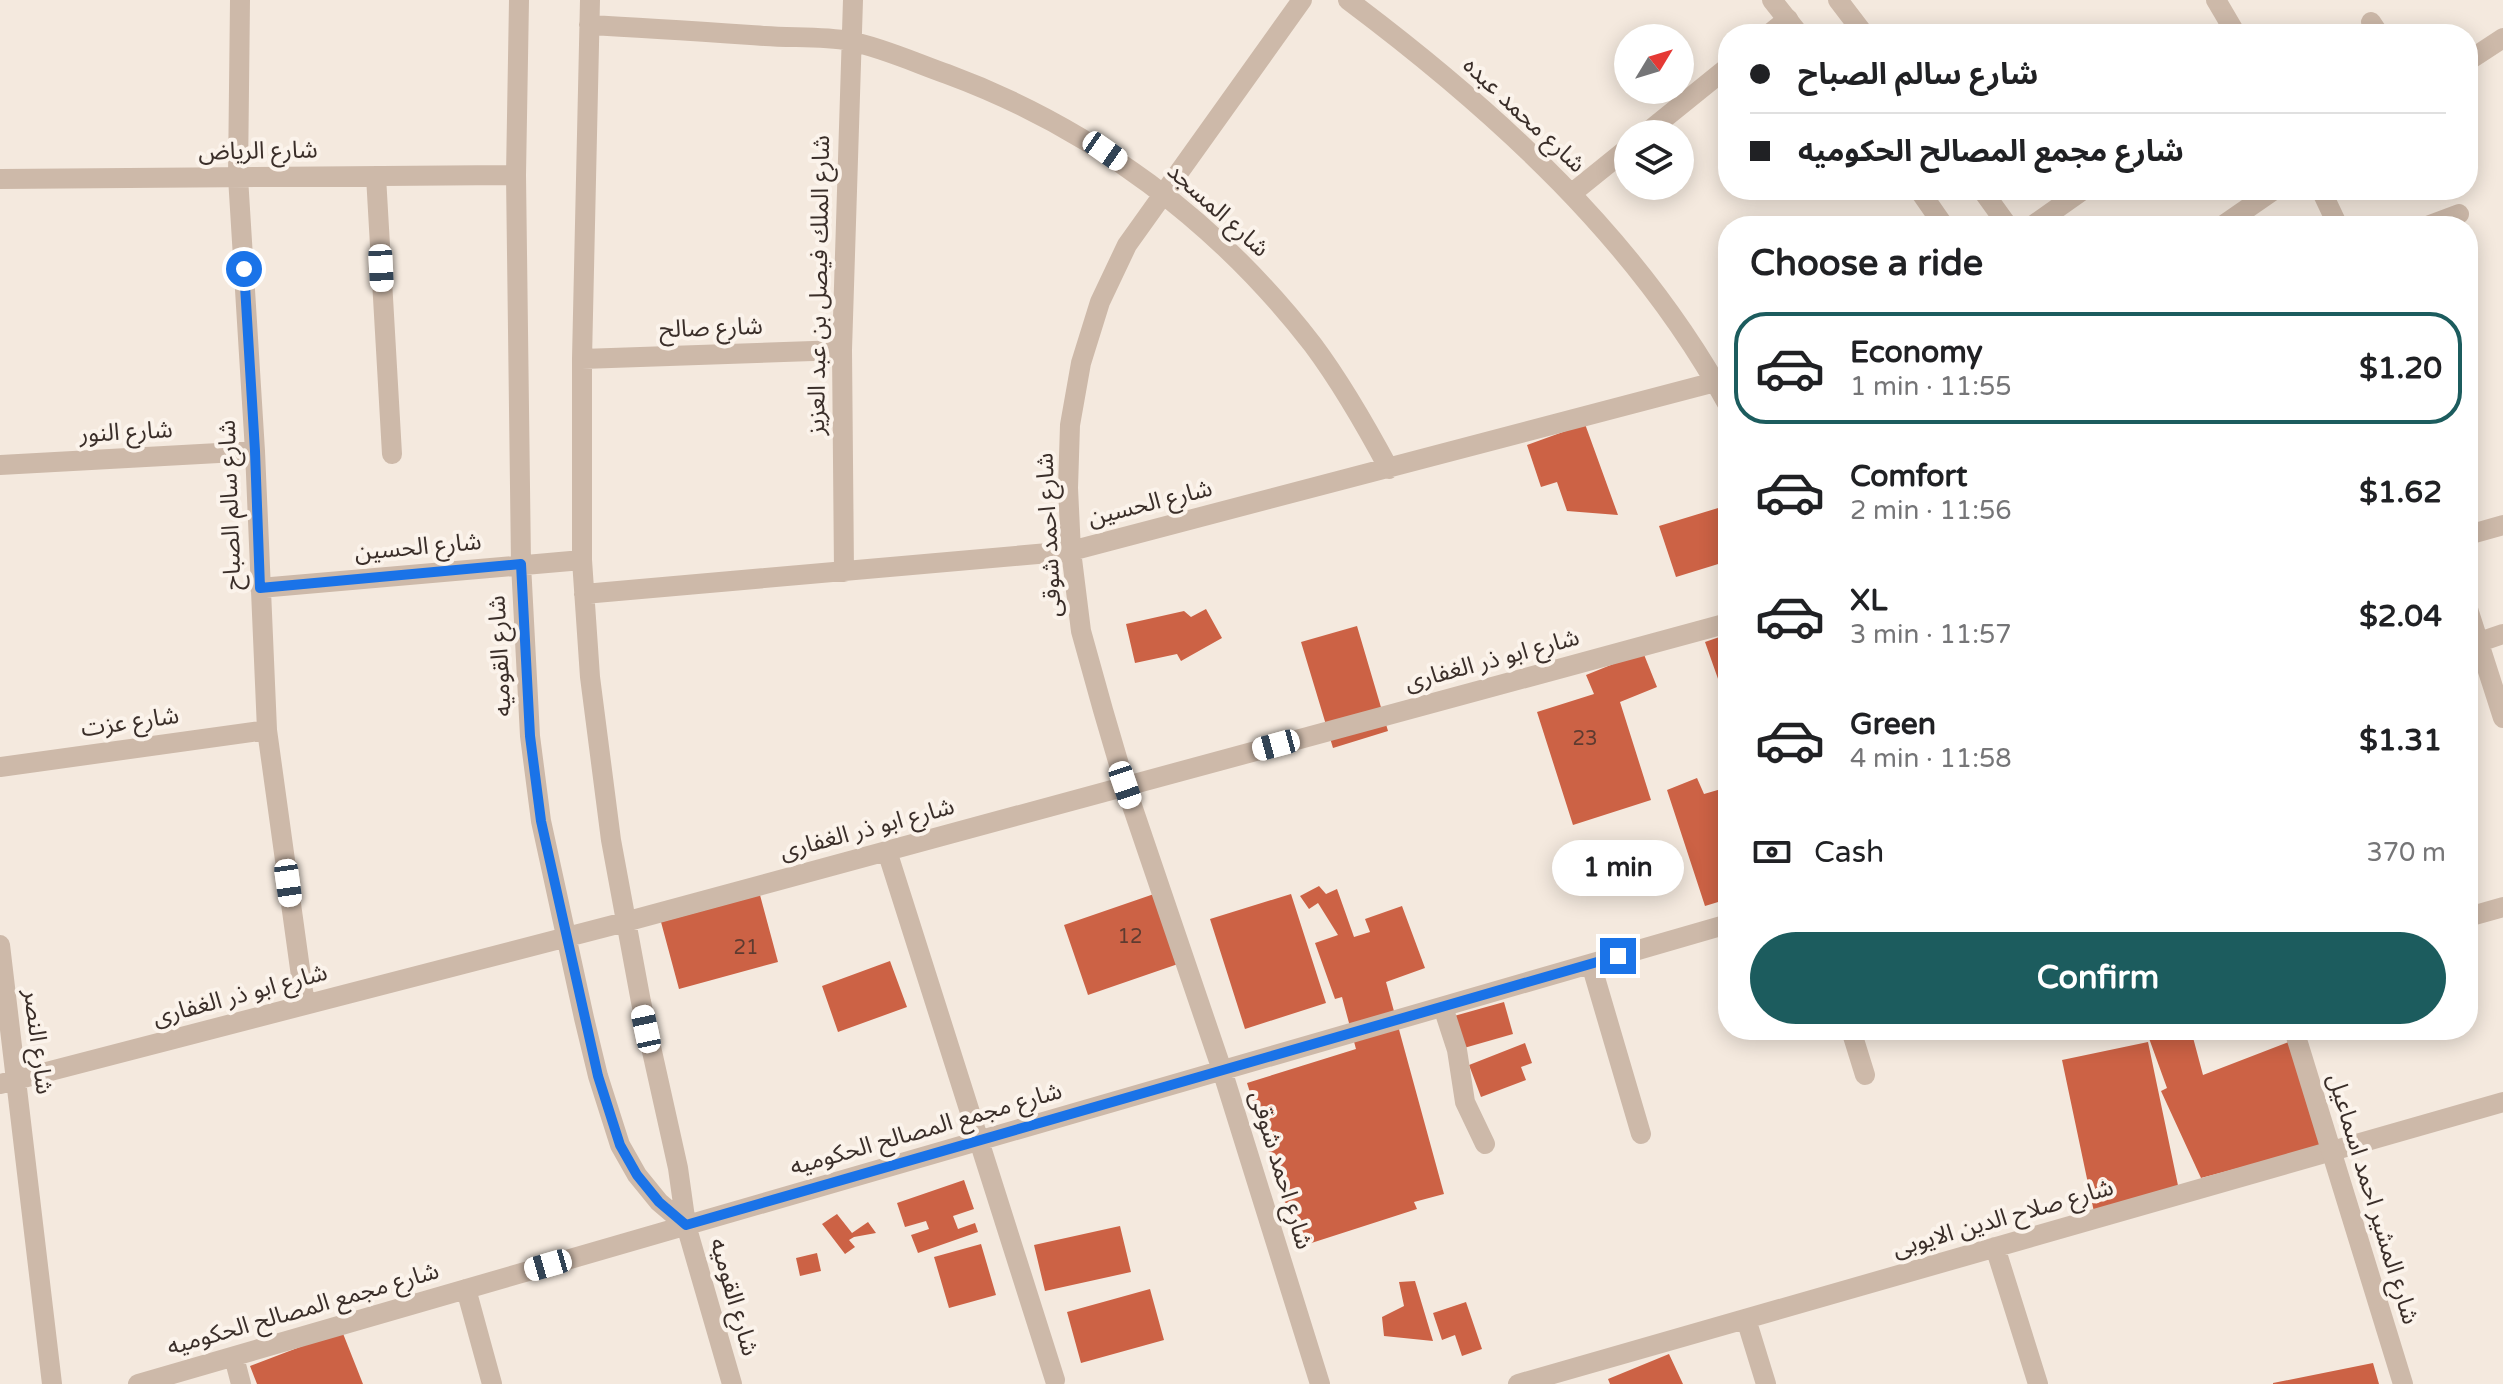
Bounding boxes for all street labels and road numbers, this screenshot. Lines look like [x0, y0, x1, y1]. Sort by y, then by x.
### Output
street label: شارع محمد عبده [1455, 51, 1591, 180]
street label: شارع الرياض [198, 135, 318, 169]
street label: شارع الملك فيصل بن عبد العزيز [802, 135, 838, 436]
street label: شارع المسجد [1160, 157, 1275, 265]
street label: شارع صالح [659, 312, 763, 346]
street label: شارع النور [78, 415, 173, 451]
street label: شارع سالم الصباح [213, 419, 249, 590]
street label: شارع احمد شوقى [1030, 452, 1070, 618]
street label: شارع الحسين [1085, 474, 1216, 534]
street label: شارع الحسين [353, 527, 483, 569]
street label: شارع القوميه [482, 595, 520, 717]
street label: شارع ابو ذر الغفارى [1401, 623, 1583, 699]
street label: شارع عزت [79, 701, 181, 745]
street label: شارع ابو ذر الغفارى [776, 792, 958, 868]
street label: شارع ابو ذر الغفارى [149, 958, 331, 1034]
street label: شارع النصر [15, 987, 59, 1096]
street label: شارع المشير احمد اسماعيل [2319, 1070, 2425, 1328]
street label: شارع مجمع المصالح الحكوميه [787, 1076, 1066, 1184]
street label: شارع احمد شوقى [1241, 1087, 1319, 1253]
street label: شارع صلاح الدين الايوبى [1889, 1173, 2117, 1265]
street label: شارع القوميه [701, 1235, 765, 1360]
street label: شارع مجمع المصالح الحكوميه [164, 1256, 443, 1364]

